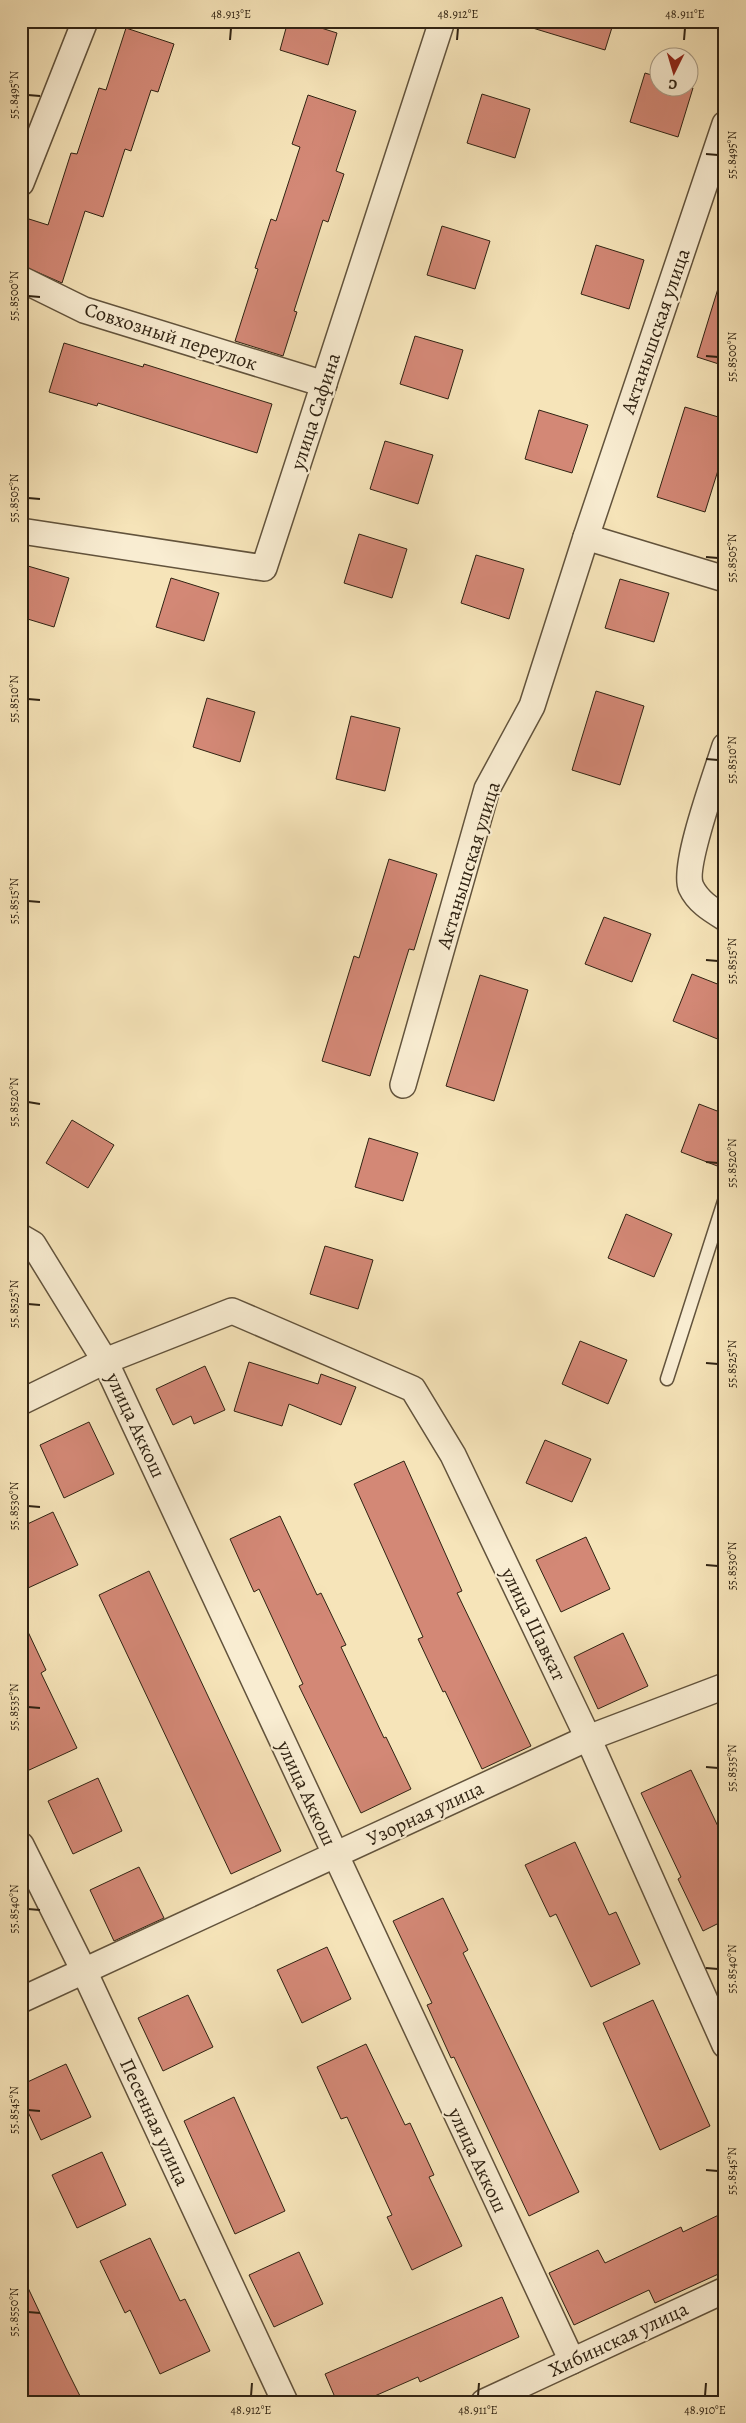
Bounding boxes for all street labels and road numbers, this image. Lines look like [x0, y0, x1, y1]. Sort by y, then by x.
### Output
street label: Актанышская улица [614, 244, 697, 419]
street label: Совхозный переулок [81, 296, 261, 377]
street label: улица Сафина [284, 348, 347, 474]
street label: Актанышская улица [430, 777, 507, 953]
street label: улица Аккош [99, 1367, 172, 1482]
street label: улица Шавкат [494, 1562, 573, 1685]
street label: улица Аккош [270, 1735, 343, 1850]
street label: Узорная улица [362, 1774, 489, 1852]
street label: Песенная улица [113, 2054, 196, 2191]
street label: улица Аккош [441, 2102, 514, 2217]
street label: Хибинская улица [544, 2295, 693, 2384]

